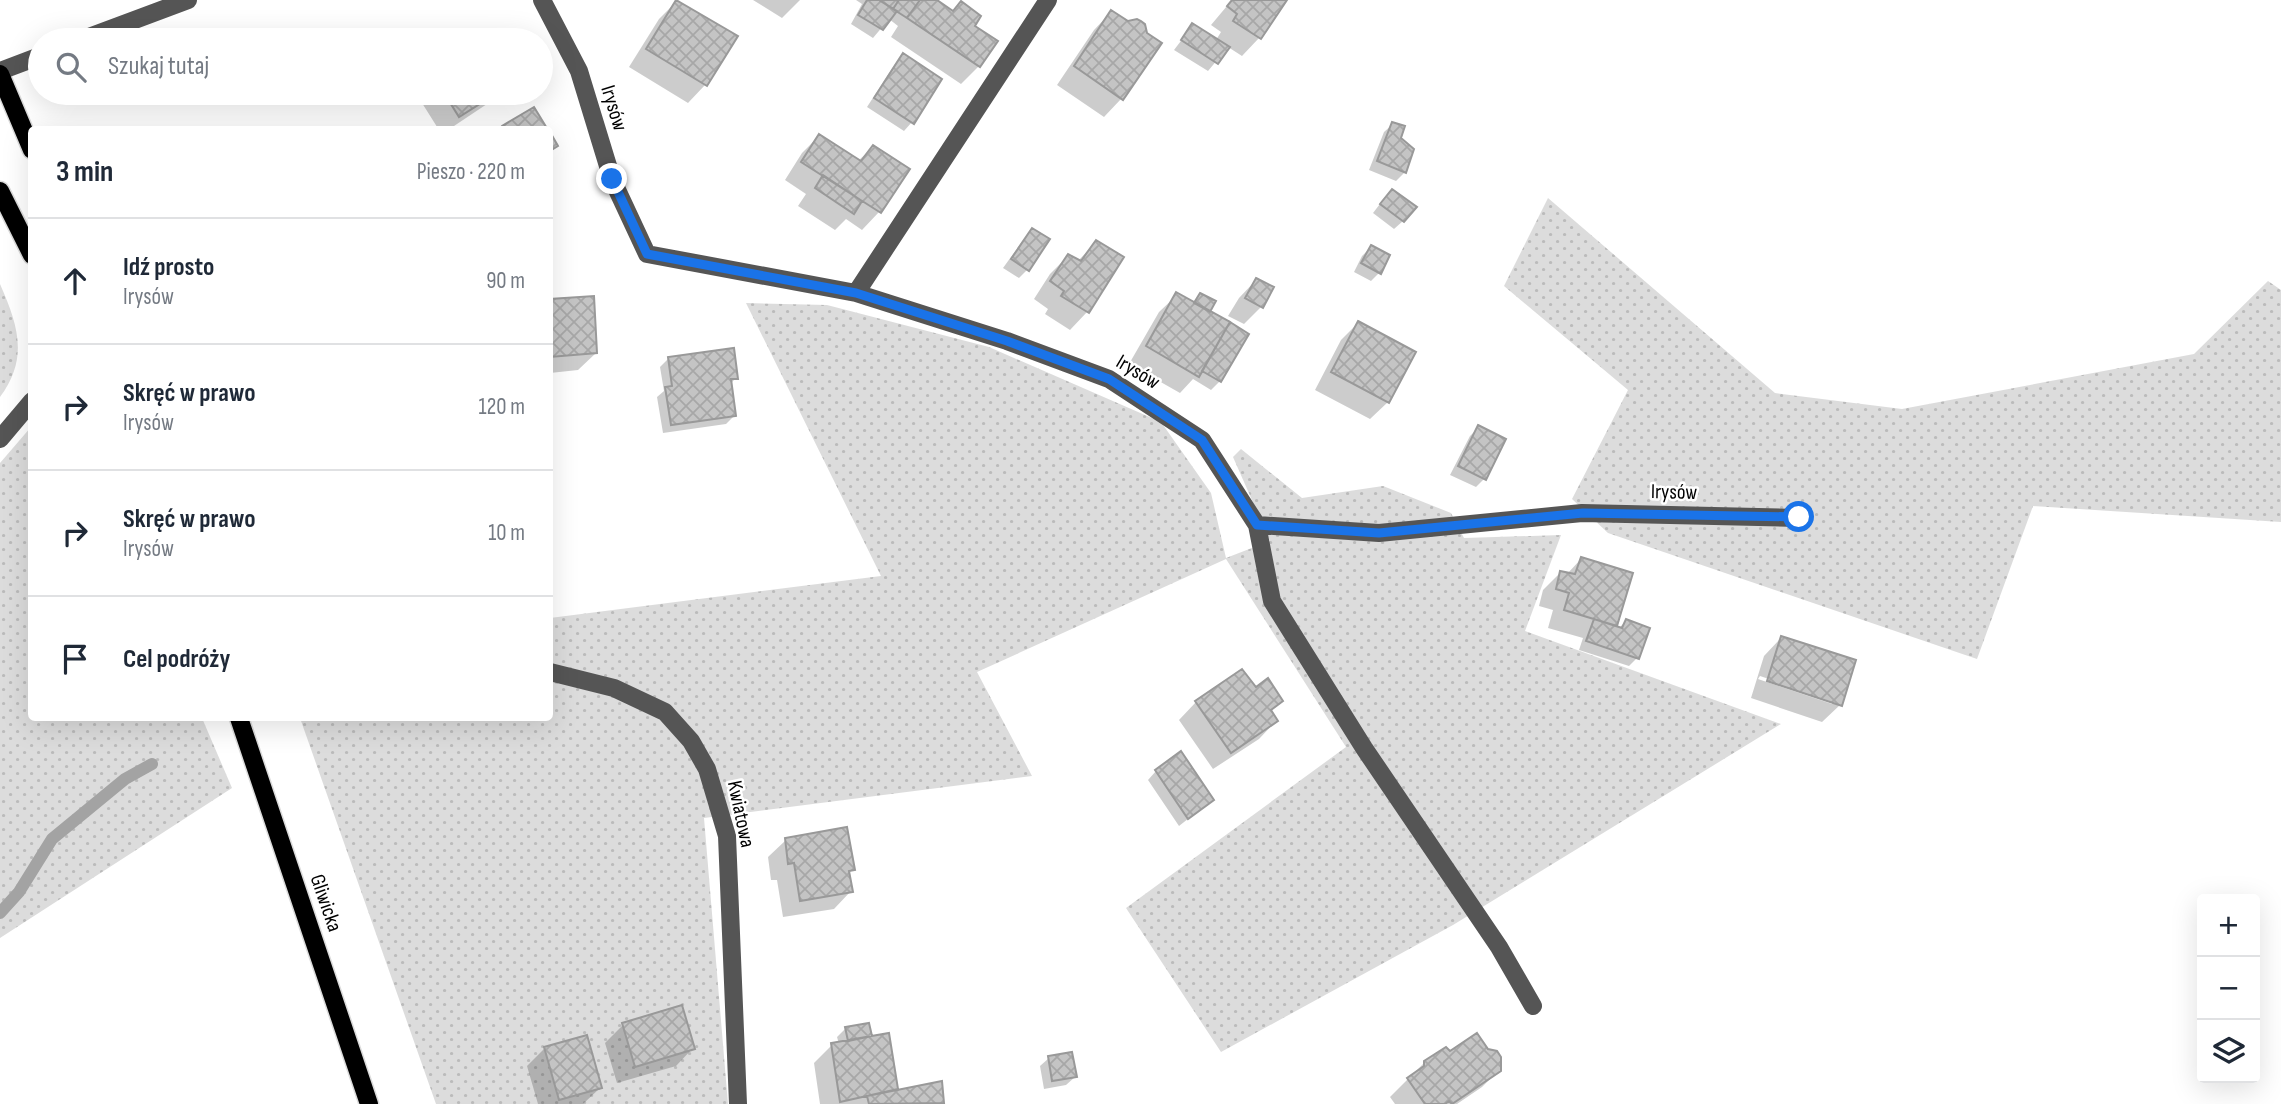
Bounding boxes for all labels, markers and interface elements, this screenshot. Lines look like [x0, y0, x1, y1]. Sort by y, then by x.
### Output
search box [28, 28, 553, 105]
icon: search [52, 48, 90, 86]
text: Szukaj tutaj [108, 51, 209, 82]
street label: Irysów [595, 82, 633, 134]
text: 3 min [56, 154, 113, 190]
text: Pieszo · 220 m [417, 158, 525, 186]
route end [596, 163, 627, 194]
text: Idź prosto [123, 252, 214, 283]
icon: ahead [56, 262, 94, 300]
text: 90 m [486, 267, 525, 295]
text: Irysów [123, 283, 174, 311]
street label: Irysów [1112, 349, 1165, 395]
text: Skręć w prawo [123, 378, 256, 409]
icon: right [56, 388, 94, 426]
text: 120 m [479, 393, 525, 421]
text: Irysów [123, 409, 174, 437]
street label: Irysów [1651, 479, 1698, 505]
route start [1783, 501, 1814, 532]
text: Skręć w prawo [123, 504, 256, 535]
icon: right [56, 514, 94, 552]
text: 10 m [488, 519, 525, 547]
text: Irysów [123, 535, 174, 563]
icon: arrive [56, 640, 94, 678]
text: Cel podróży [123, 644, 230, 675]
street label: Kwiatowa [722, 778, 760, 850]
street label: Gliwicka [305, 871, 347, 935]
map controls [2197, 894, 2260, 1083]
button: + [2197, 894, 2260, 957]
button: − [2197, 957, 2260, 1020]
button: layers [2197, 1020, 2260, 1083]

